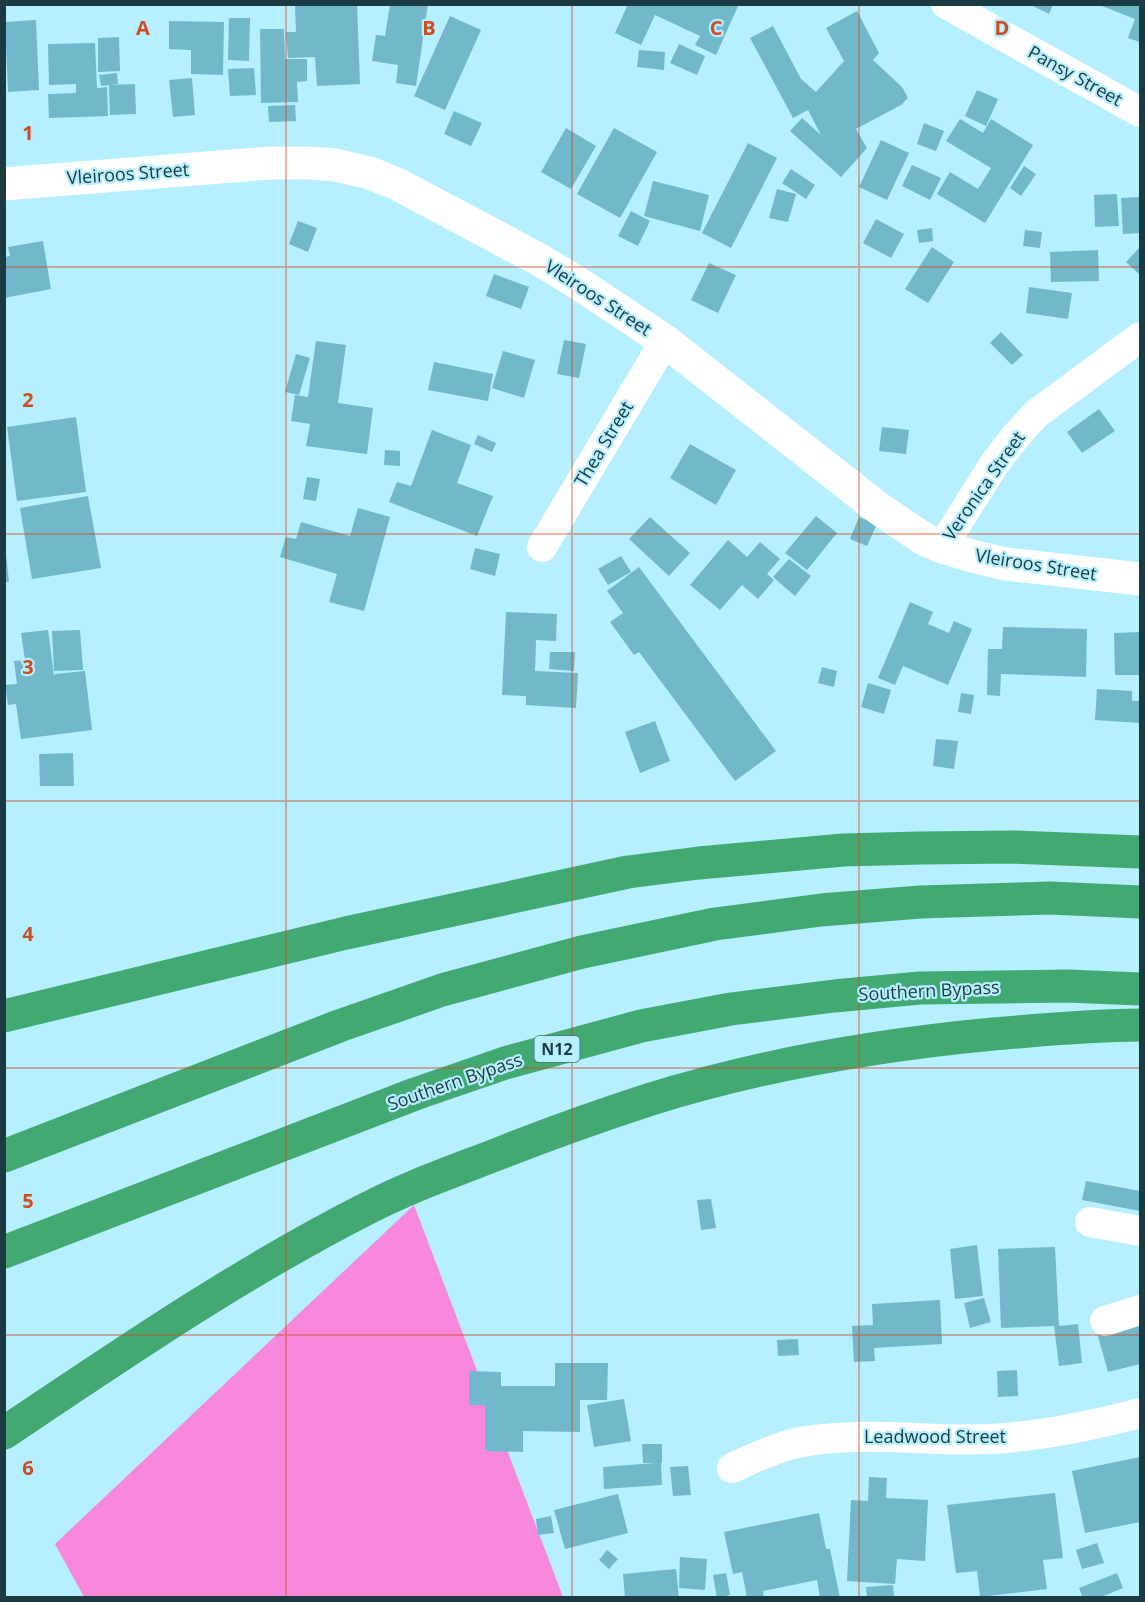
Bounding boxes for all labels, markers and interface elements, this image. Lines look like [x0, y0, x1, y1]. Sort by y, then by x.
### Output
text: A [136, 14, 150, 41]
text: B [422, 14, 436, 41]
text: C [710, 14, 723, 41]
text: D [995, 14, 1009, 41]
street label: Pansy Street [1024, 39, 1127, 111]
text: 1 [22, 119, 34, 146]
street label: Vleiroos Street [66, 157, 190, 189]
street label: Vleiroos Street [541, 254, 656, 341]
text: 2 [22, 386, 34, 413]
street label: Thea Street [568, 396, 638, 491]
street label: Veronica Street [937, 426, 1030, 545]
street label: Vleiroos Street [974, 543, 1099, 585]
text: 3 [22, 653, 34, 680]
text: 4 [22, 920, 34, 947]
street label: Southern Bypass [858, 974, 1000, 1006]
road number: N12 [534, 1036, 580, 1062]
street label: Southern Bypass [384, 1047, 525, 1115]
text: 5 [22, 1187, 34, 1214]
street label: Leadwood Street [864, 1424, 1006, 1448]
text: 6 [22, 1454, 34, 1481]

